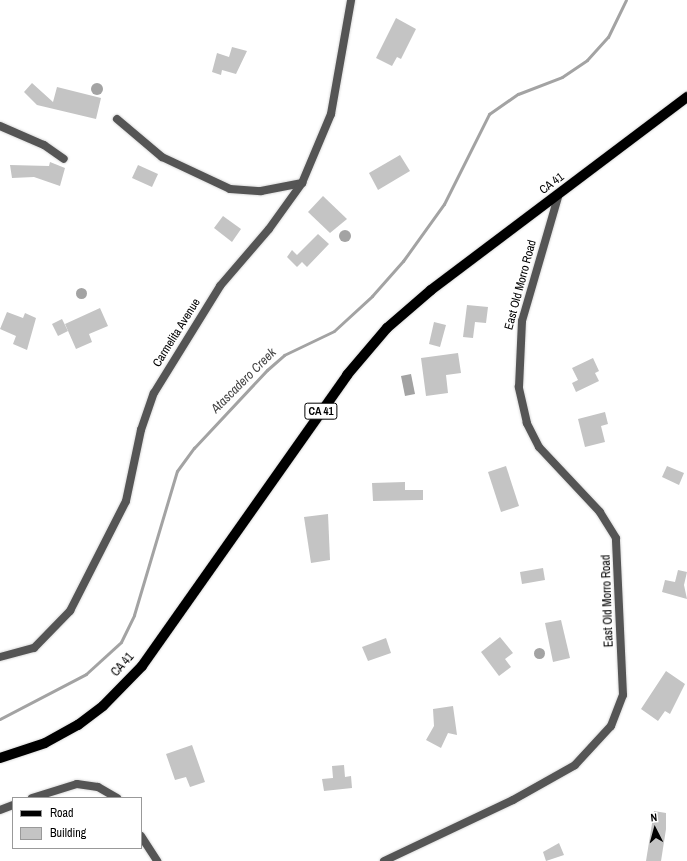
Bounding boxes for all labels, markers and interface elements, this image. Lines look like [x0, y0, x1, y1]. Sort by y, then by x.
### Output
street label: CA 41 [537, 170, 567, 198]
street label: East Old Morro Road [502, 238, 540, 332]
street label: Carmelita Avenue [150, 296, 204, 370]
water label: Atascadero Creek [208, 345, 280, 417]
road number: CA 41 [304, 402, 338, 420]
street label: East Old Morro Road [599, 555, 617, 647]
street label: CA 41 [108, 650, 138, 680]
legend [12, 797, 142, 849]
text: Road [50, 805, 74, 821]
north arrow [635, 809, 675, 849]
text: N [650, 810, 658, 824]
text: Building [50, 825, 86, 841]

